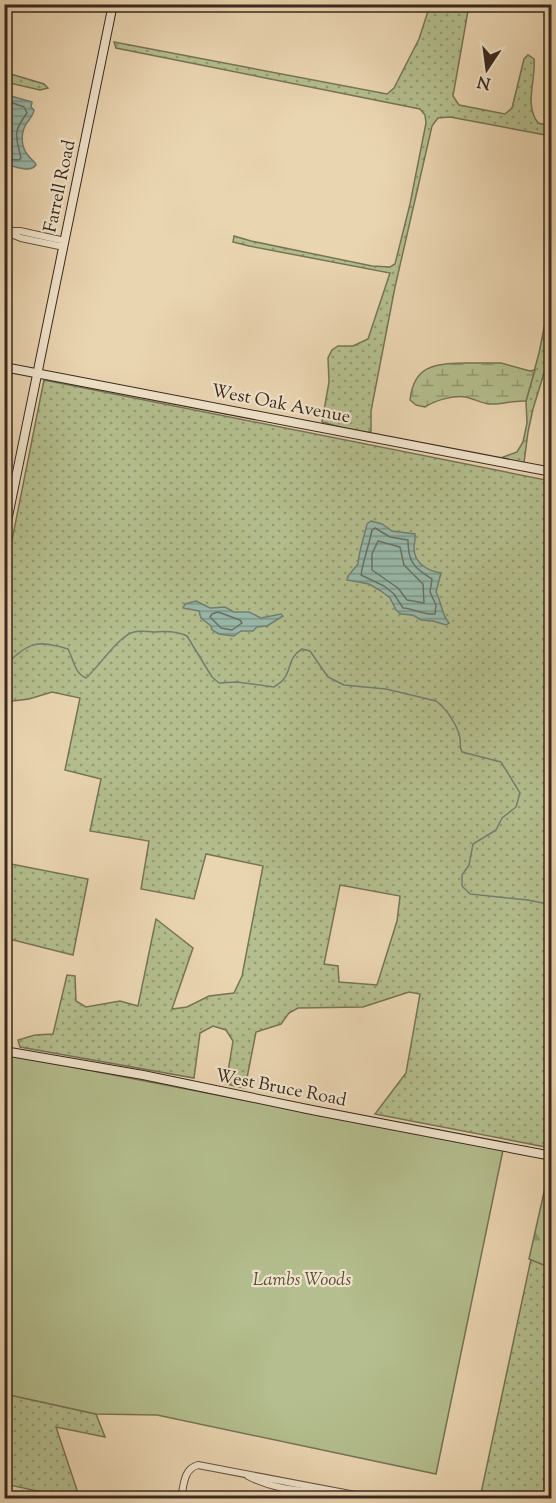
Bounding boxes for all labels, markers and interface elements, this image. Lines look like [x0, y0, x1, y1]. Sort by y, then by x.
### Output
north arrow [457, 39, 517, 99]
text: N [475, 68, 493, 94]
street label: Farrell Road [38, 138, 83, 235]
street label: West Oak Avenue [209, 379, 352, 431]
street label: West Bruce Road [213, 1064, 348, 1114]
park label: Lambs Woods [253, 1268, 351, 1294]

